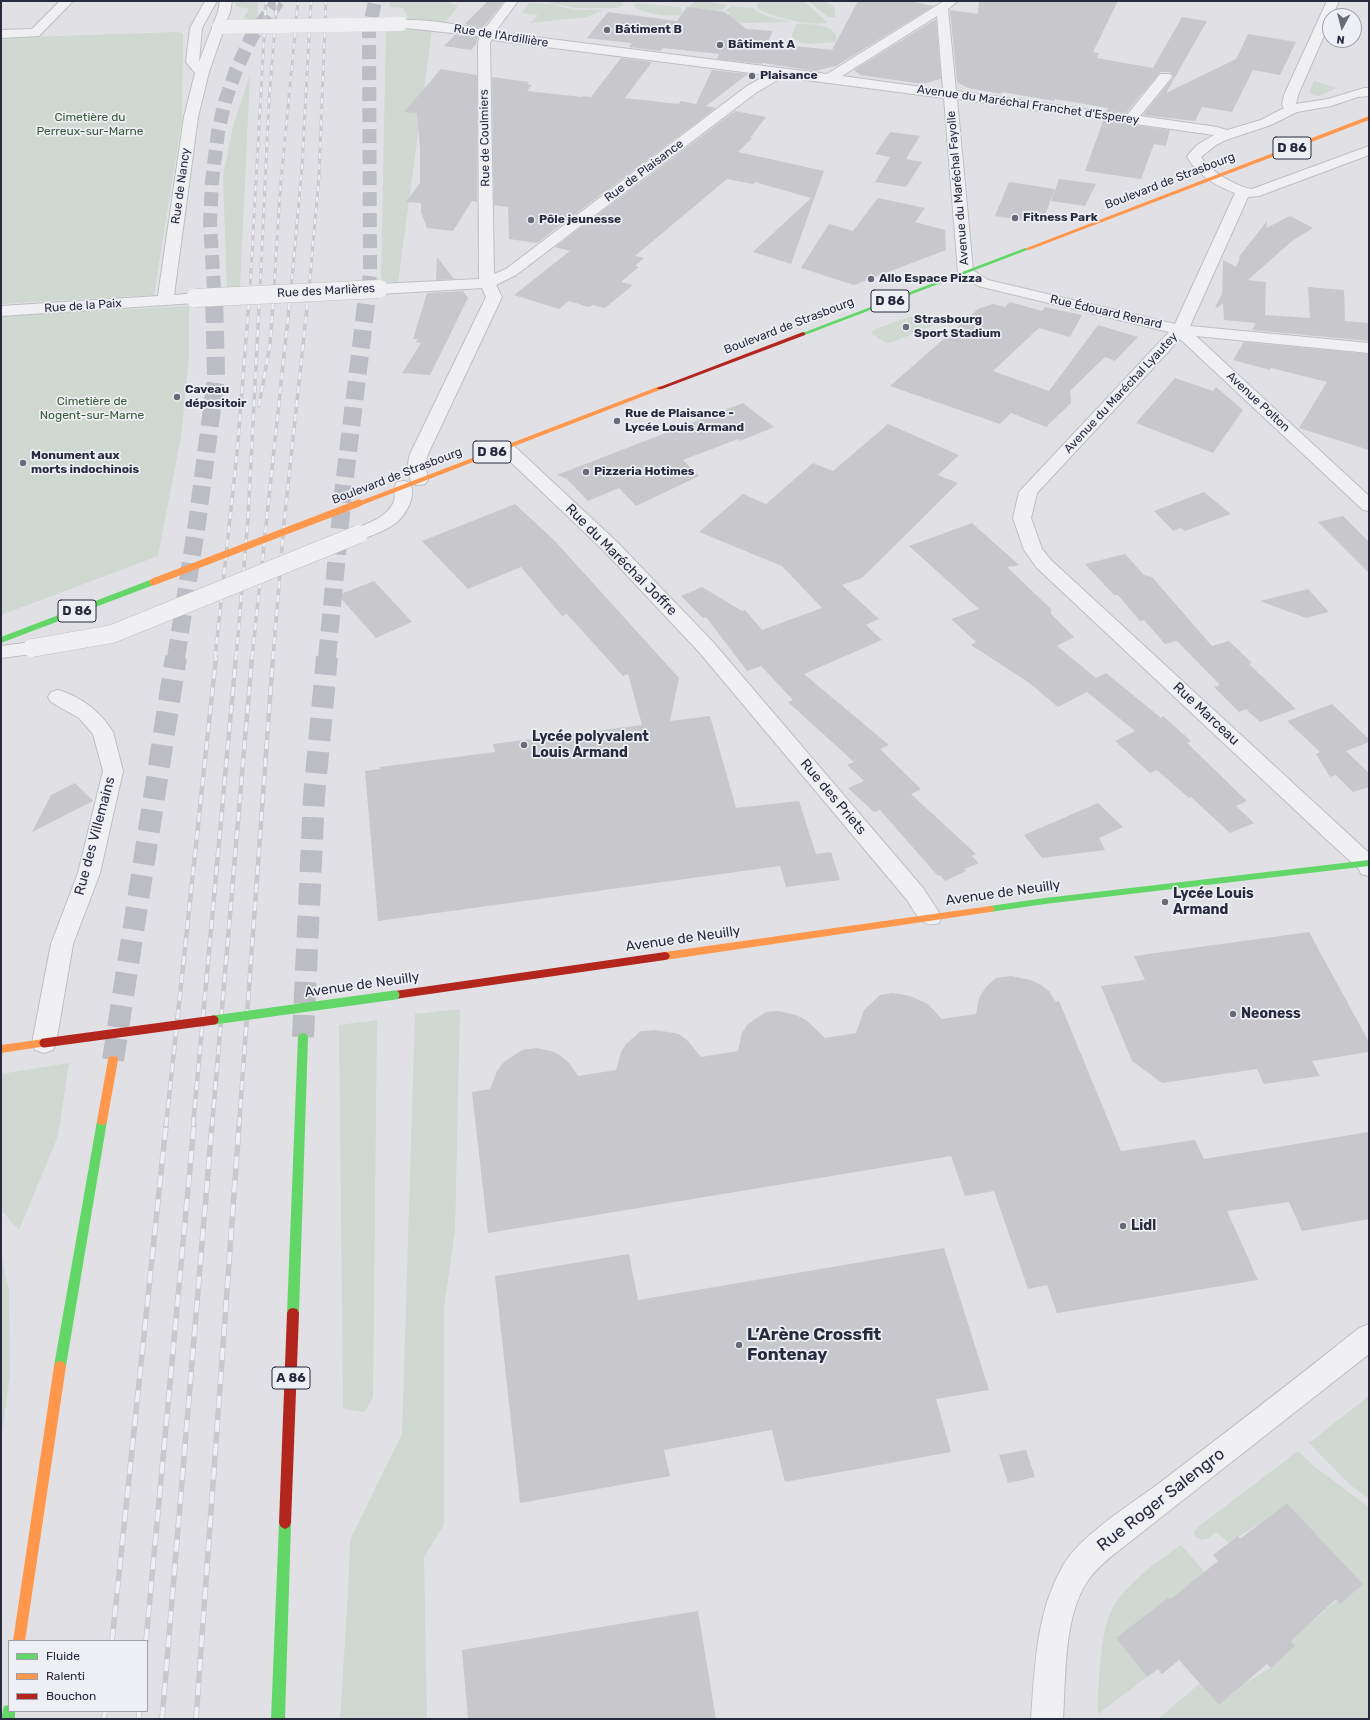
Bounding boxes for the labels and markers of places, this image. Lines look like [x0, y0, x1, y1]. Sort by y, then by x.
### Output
place label: Bâtiment B [615, 23, 682, 37]
marker: Bâtiment B [602, 25, 612, 35]
place label: Bâtiment A [728, 38, 795, 52]
marker: Bâtiment A [715, 40, 725, 50]
place label: Plaisance [760, 69, 818, 83]
marker: Plaisance [747, 71, 757, 81]
place label: Fitness Park [1023, 211, 1098, 225]
place label: Pôle jeunesse [539, 213, 621, 227]
marker: Fitness Park [1010, 213, 1020, 223]
marker: Pôle jeunesse [526, 215, 536, 225]
place label: Allo Espace Pizza [879, 272, 982, 286]
marker: Allo Espace Pizza [866, 274, 876, 284]
place label: Strasbourg Sport Stadium [914, 313, 1001, 341]
marker: Strasbourg Sport Stadium [901, 322, 911, 332]
place label: Caveau dépositoir [185, 383, 246, 411]
marker: Caveau dépositoir [172, 392, 182, 402]
place label: Rue de Plaisance - Lycée Louis Armand [625, 407, 744, 435]
marker: Rue de Plaisance - Lycée Louis Armand [612, 416, 622, 426]
place label: Monument aux morts indochinois [31, 449, 139, 477]
marker: Monument aux morts indochinois [18, 458, 28, 468]
place label: Pizzeria Hotimes [594, 465, 694, 479]
marker: Pizzeria Hotimes [581, 467, 591, 477]
place label: Lycée polyvalent Louis Armand [532, 729, 649, 762]
marker: Lycée polyvalent Louis Armand [519, 740, 529, 750]
place label: Lycée Louis Armand [1173, 886, 1254, 918]
marker: Lycée Louis Armand [1160, 897, 1170, 907]
place label: Neoness [1241, 1006, 1301, 1022]
marker: Neoness [1228, 1009, 1238, 1019]
place label: Lidl [1131, 1218, 1156, 1234]
marker: Lidl [1118, 1221, 1128, 1231]
place label: L’Arène Crossfit Fontenay [747, 1325, 881, 1365]
marker: L’Arène Crossfit Fontenay [734, 1340, 744, 1350]

